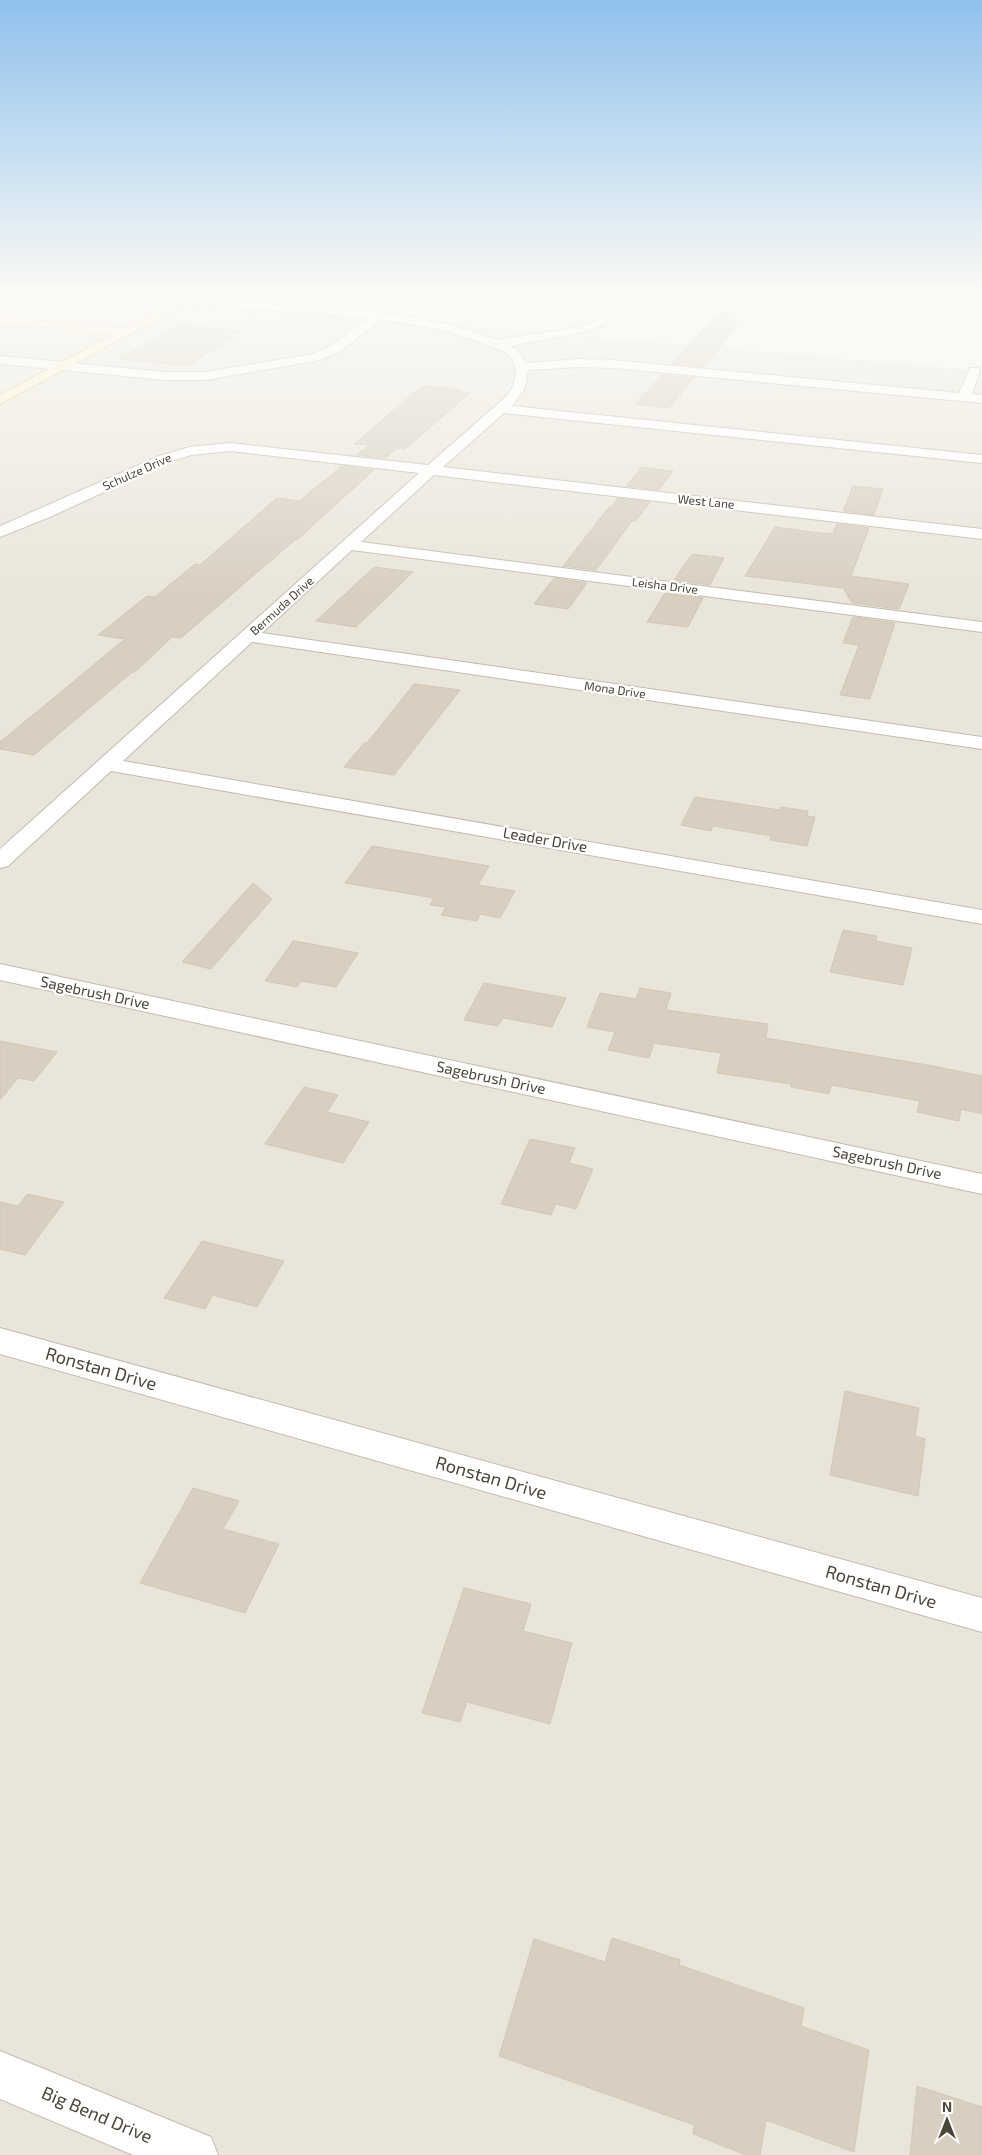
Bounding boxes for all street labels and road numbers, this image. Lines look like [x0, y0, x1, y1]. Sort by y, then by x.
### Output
street label: Schulze Drive [100, 450, 173, 492]
street label: West Lane [677, 491, 735, 511]
street label: Bermuda Drive [247, 573, 316, 637]
street label: Leisha Drive [631, 574, 699, 596]
street label: Mona Drive [583, 678, 647, 700]
street label: Leader Drive [502, 823, 589, 855]
street label: Sagebrush Drive [39, 972, 152, 1012]
street label: Sagebrush Drive [435, 1057, 548, 1097]
street label: Sagebrush Drive [831, 1142, 944, 1182]
street label: Ronstan Drive [43, 1342, 159, 1394]
street label: Ronstan Drive [433, 1451, 549, 1503]
street label: Ronstan Drive [823, 1560, 939, 1612]
street label: Big Bend Drive [39, 2081, 156, 2147]

